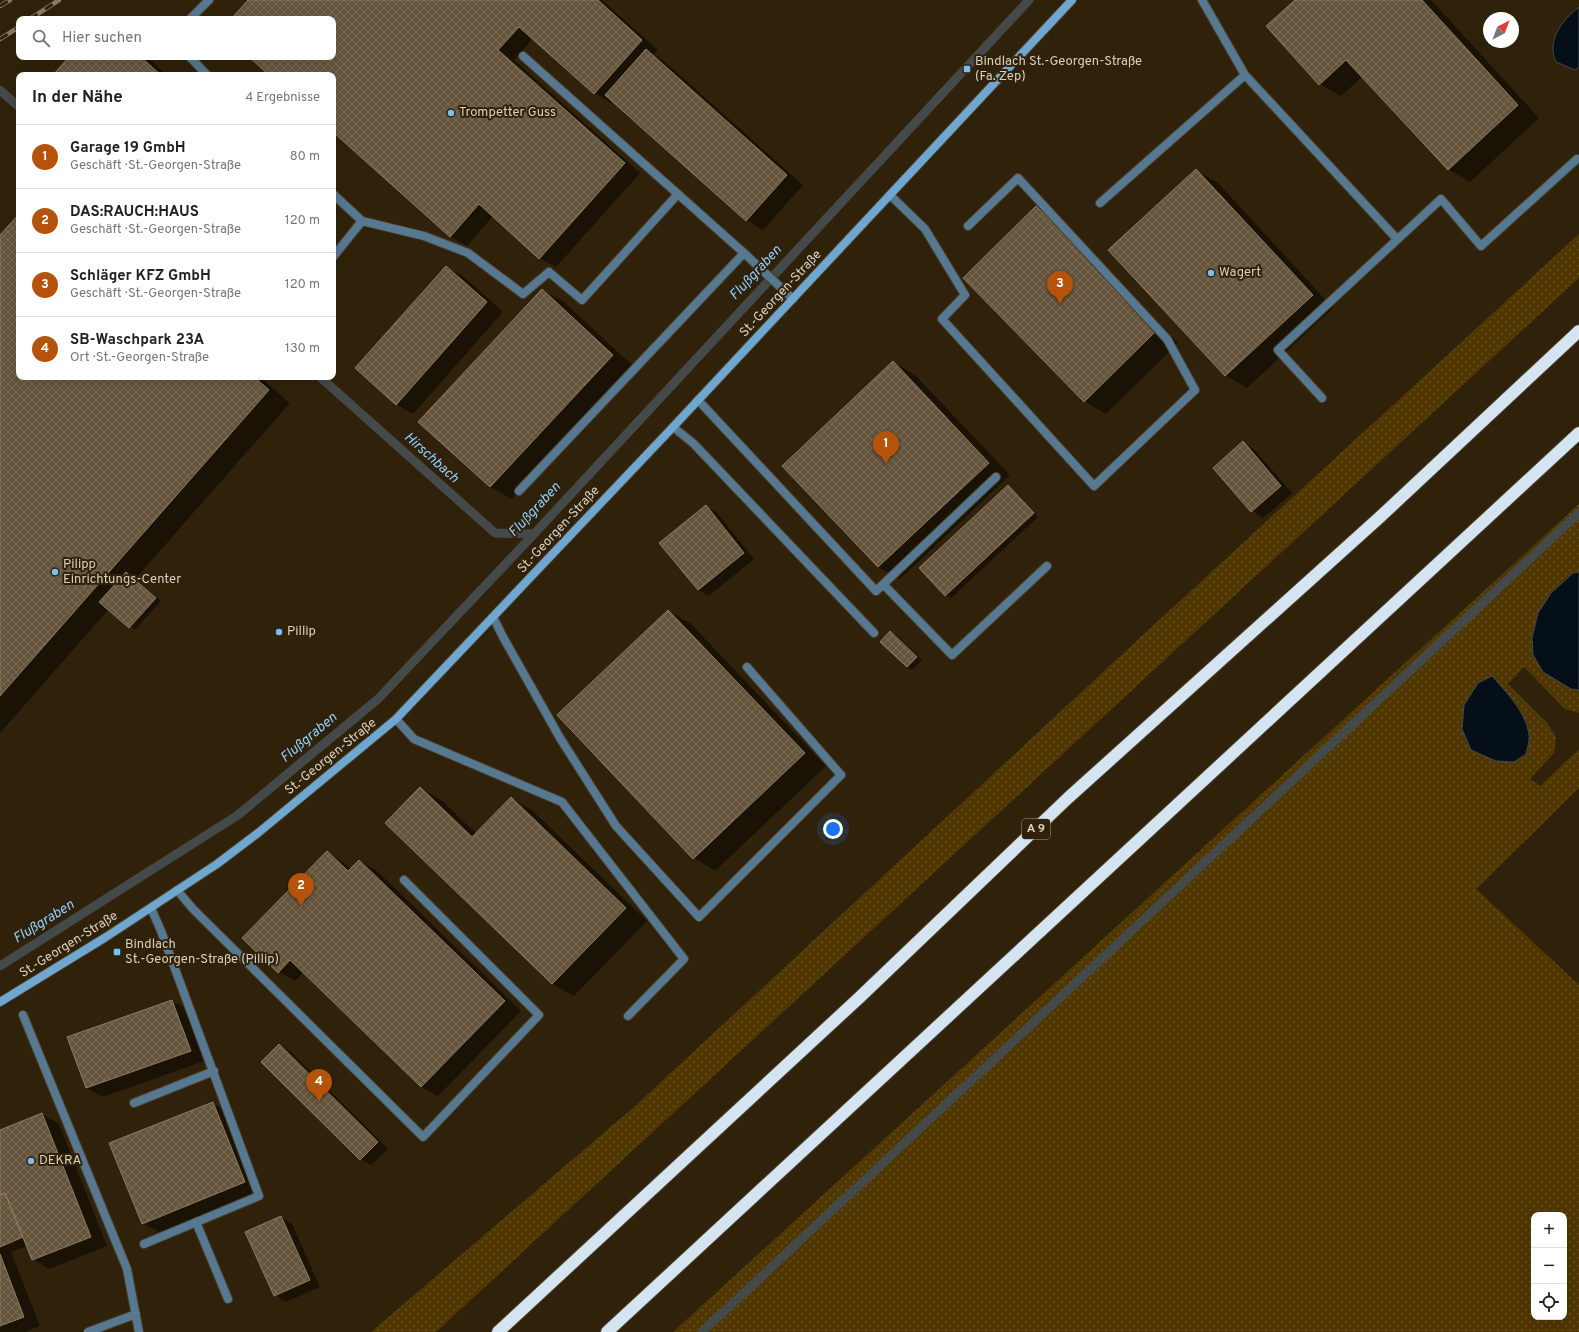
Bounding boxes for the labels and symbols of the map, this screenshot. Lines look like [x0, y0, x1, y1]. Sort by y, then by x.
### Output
north arrow [1483, 12, 1519, 48]
place label: Bindlach St.-Georgen-Straße (Fa. Zep) [975, 54, 1142, 85]
marker: Bindlach St.-Georgen-Straße (Fa. Zep) [962, 64, 972, 74]
place label: Trompetter Guss [459, 105, 556, 121]
marker: Trompetter Guss [446, 108, 456, 118]
water label: Flußgraben [726, 242, 786, 304]
street label: St.-Georgen-Straße [737, 247, 825, 341]
place label: Wagert [1219, 265, 1261, 281]
marker: Wagert [1206, 268, 1216, 278]
pin: 3 [1047, 271, 1073, 304]
water label: Hirschbach [400, 429, 462, 487]
pin: 1 [873, 431, 899, 464]
water label: Flußgraben [505, 479, 565, 541]
street label: St.-Georgen-Straße [515, 483, 603, 577]
place label: Pilipp Einrichtungs-Center [63, 557, 181, 588]
marker: Pilipp Einrichtungs-Center [50, 567, 60, 577]
place label: Pillip [287, 624, 316, 640]
marker: Pillip [274, 627, 284, 637]
water label: Flußgraben [277, 709, 341, 767]
street label: St.-Georgen-Straße [282, 715, 380, 799]
your location [823, 819, 843, 839]
road number: A 9 [1022, 819, 1050, 839]
pin: 2 [288, 873, 314, 906]
water label: Flußgraben [10, 896, 78, 947]
street label: St.-Georgen-Straße [17, 908, 121, 982]
place label: Bindlach St.-Georgen-Straße (Pillip) [125, 937, 279, 968]
marker: Bindlach St.-Georgen-Straße (Pillip) [112, 947, 122, 957]
pin: 4 [306, 1069, 332, 1102]
place label: DEKRA [39, 1153, 81, 1169]
marker: DEKRA [26, 1156, 36, 1166]

